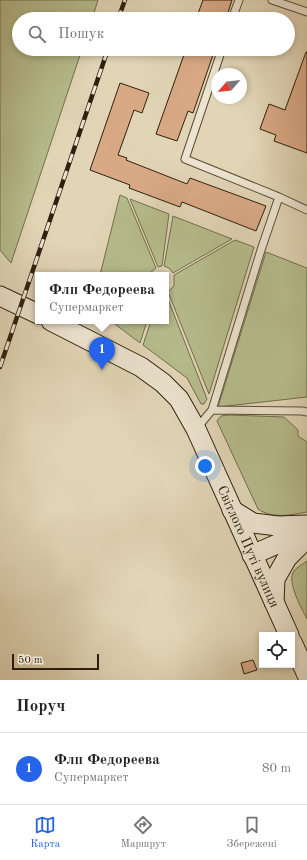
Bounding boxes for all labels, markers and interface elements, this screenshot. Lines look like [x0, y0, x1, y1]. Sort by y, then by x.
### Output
search box [12, 12, 295, 56]
icon: search [26, 23, 48, 45]
text: Пошук [58, 27, 104, 42]
north arrow [211, 68, 247, 104]
popup [35, 272, 169, 324]
text: Флп Федореева [49, 283, 155, 298]
text: Супермаркет [49, 301, 124, 314]
pin: 1 [89, 337, 115, 370]
your location [195, 456, 215, 476]
street label: Світлого Путі вулиця [214, 483, 282, 610]
map controls [259, 632, 295, 668]
button: locate [259, 632, 295, 668]
scale bar [12, 652, 99, 671]
text: 50 m [18, 655, 43, 666]
text: Поруч [16, 698, 65, 715]
text: Флп Федореева [54, 753, 160, 768]
text: 1 [25, 762, 33, 775]
text: 80 m [262, 762, 291, 775]
text: Супермаркет [54, 771, 129, 784]
tab: Карта [30, 814, 60, 852]
tab: Маршрут [121, 814, 166, 852]
tab: Збережені [227, 814, 277, 852]

